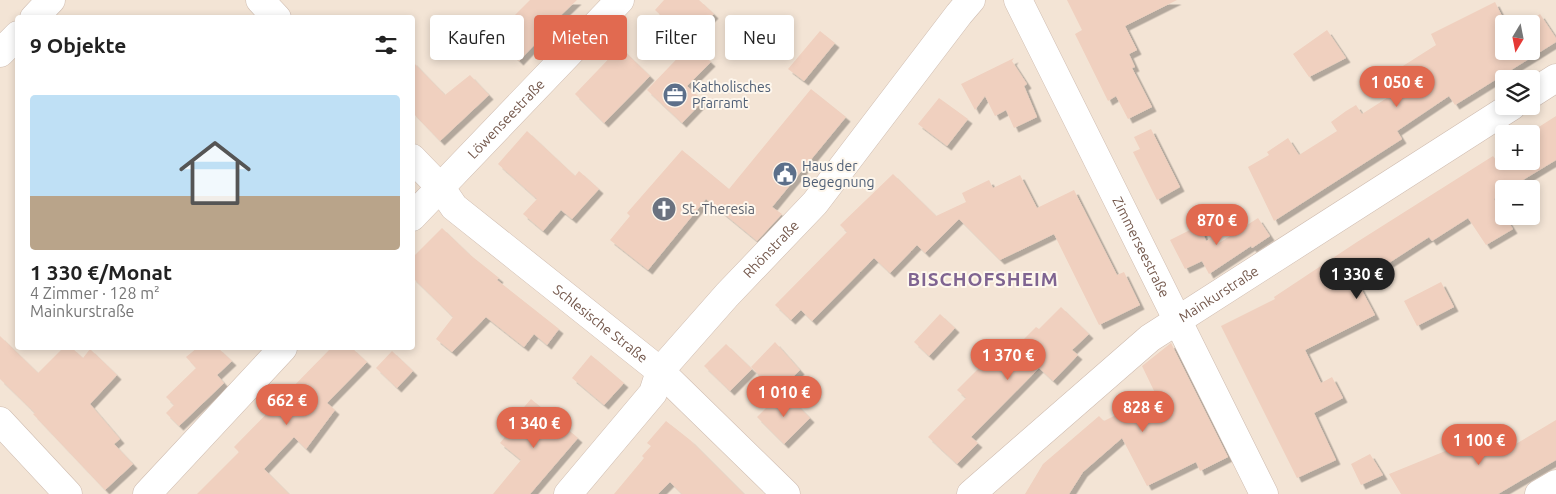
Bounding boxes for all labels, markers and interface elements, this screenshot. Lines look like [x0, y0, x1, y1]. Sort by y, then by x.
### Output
chip: Kaufen [430, 15, 524, 60]
chip: Mieten [534, 15, 627, 60]
chip: Filter [637, 15, 715, 60]
chip: Neu [725, 15, 794, 60]
north arrow [1495, 15, 1540, 60]
map controls [1495, 15, 1540, 225]
icon: filters [372, 31, 400, 59]
text: 9 Objekte [30, 33, 126, 57]
pin: 1 050 € [1351, 66, 1443, 108]
button: layers [1495, 70, 1540, 115]
text: 1 050 € [1371, 73, 1423, 91]
street label: Löwenseestraße [464, 76, 548, 162]
place label: Katholisches Pfarramt [692, 79, 771, 111]
office icon: Katholisches Pfarramt [662, 82, 688, 108]
button: + [1495, 125, 1540, 170]
icon: home [170, 128, 260, 218]
place label: Haus der Begegnung [802, 158, 874, 190]
public building icon: Haus der Begegnung [772, 161, 798, 187]
button: − [1495, 180, 1540, 225]
street label: Zimmerseestraße [1109, 194, 1173, 300]
church icon: St. Theresia [651, 196, 677, 222]
place label: St. Theresia [682, 201, 755, 217]
pin: 870 € [1182, 204, 1252, 246]
text: 870 € [1197, 211, 1237, 229]
street label: Rhönstraße [740, 217, 802, 281]
pin: 1 330 € [1311, 258, 1403, 300]
text: 1 330 €/Monat [30, 260, 172, 284]
street label: Mainkurstraße [1176, 263, 1261, 325]
text: 1 330 € [1331, 265, 1383, 283]
district label: BISCHOFSHEIM [907, 268, 1059, 290]
street label: Schlesische Straße [550, 281, 651, 366]
text: 4 Zimmer · 128 m² [30, 284, 160, 302]
text: Mainkurstraße [30, 302, 134, 320]
pin: 1 370 € [962, 338, 1054, 381]
text: 1 370 € [982, 346, 1034, 364]
pin: 1 010 € [738, 376, 830, 418]
text: 1 010 € [758, 383, 810, 401]
pin: 662 € [252, 384, 322, 426]
pin: 828 € [1108, 390, 1178, 433]
text: 662 € [267, 391, 307, 409]
text: 828 € [1123, 398, 1163, 416]
pin: 1 340 € [488, 406, 580, 449]
text: 1 340 € [508, 414, 560, 432]
pin: 1 100 € [1433, 424, 1525, 466]
text: 1 100 € [1453, 431, 1505, 449]

